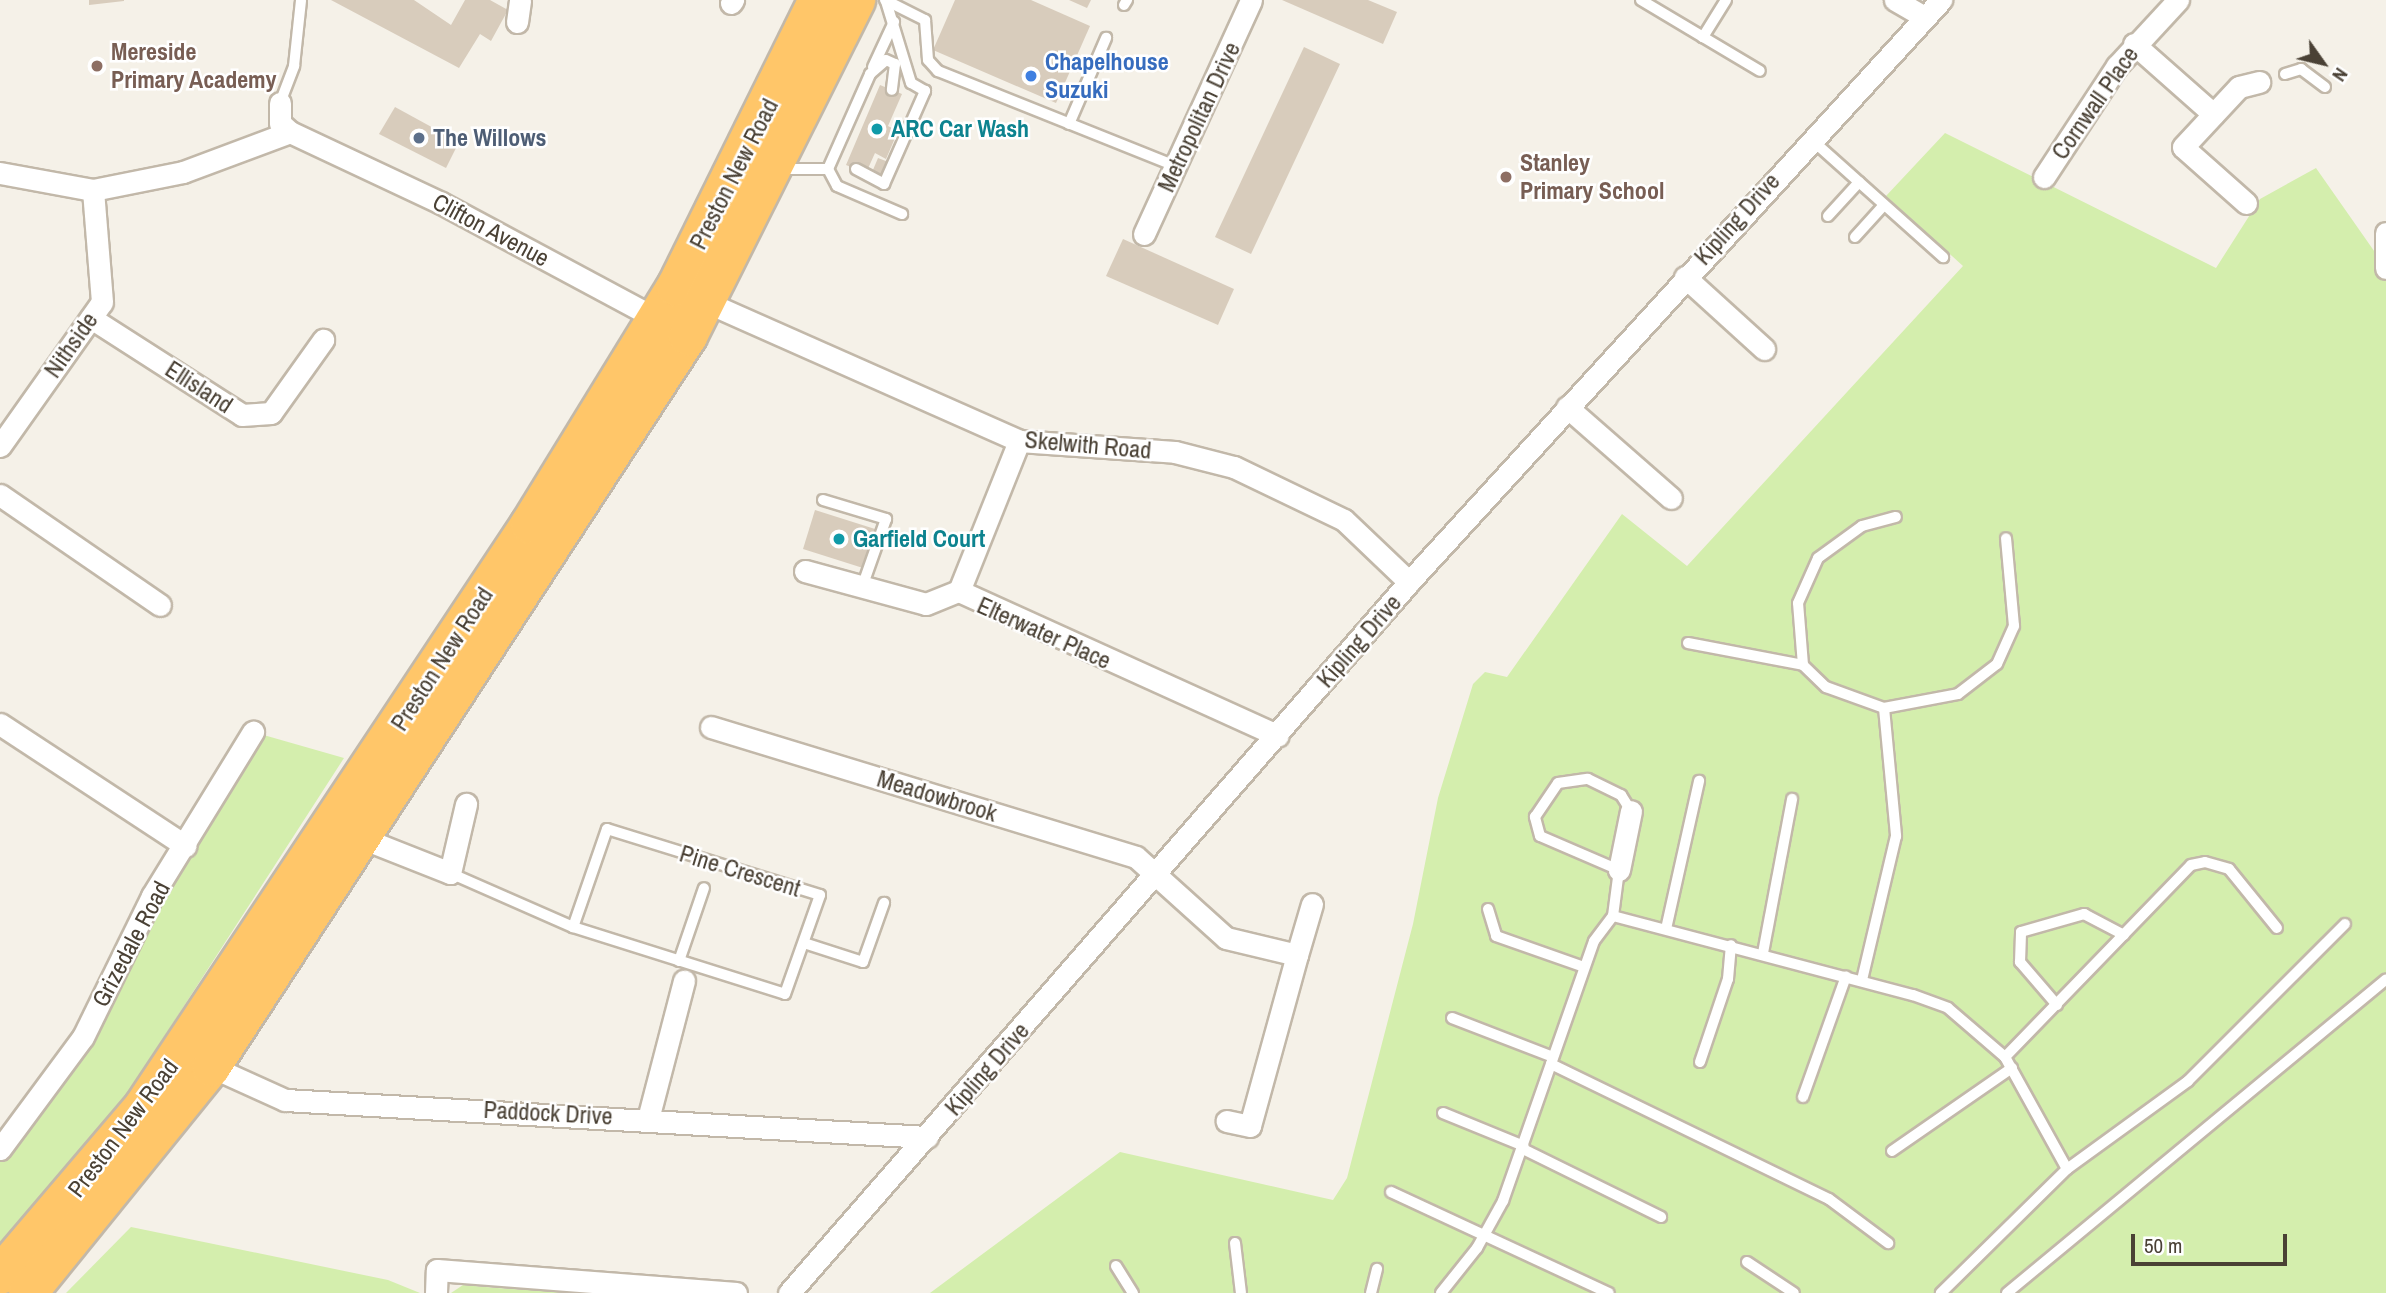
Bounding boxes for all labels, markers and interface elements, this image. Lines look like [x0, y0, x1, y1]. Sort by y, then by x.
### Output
north arrow [2288, 28, 2358, 98]
place label: Mereside Primary Academy [111, 38, 277, 94]
street label: Metropolitan Drive [1152, 38, 1246, 196]
street label: Cornwall Place [2046, 41, 2144, 165]
place label: Chapelhouse Suzuki [1045, 48, 1169, 104]
marker: Mereside Primary Academy [89, 58, 105, 74]
text: N [2326, 63, 2354, 87]
marker: Chapelhouse Suzuki [1023, 68, 1039, 84]
street label: Preston New Road [684, 94, 784, 254]
place label: ARC Car Wash [891, 115, 1029, 143]
marker: ARC Car Wash [869, 121, 885, 137]
place label: The Willows [433, 124, 547, 152]
marker: The Willows [411, 130, 427, 146]
place label: Stanley Primary School [1520, 149, 1664, 205]
street label: Kipling Drive [1688, 167, 1786, 271]
marker: Stanley Primary School [1498, 169, 1514, 185]
street label: Clifton Avenue [427, 187, 555, 273]
street label: Nithside [38, 307, 104, 383]
street label: Ellisland [160, 355, 238, 419]
street label: Skelwith Road [1024, 425, 1152, 465]
place label: Garfield Court [853, 525, 985, 553]
marker: Garfield Court [831, 531, 847, 547]
street label: Preston New Road [385, 582, 499, 736]
street label: Kipling Drive [1311, 589, 1407, 693]
street label: Elterwater Place [973, 591, 1115, 675]
street label: Meadowbrook [874, 764, 1000, 828]
street label: Pine Crescent [676, 839, 804, 903]
street label: Grizedale Road [86, 876, 176, 1012]
street label: Kipling Drive [939, 1017, 1035, 1121]
street label: Preston New Road [62, 1053, 184, 1203]
street label: Paddock Drive [483, 1095, 613, 1131]
scale bar [2134, 1220, 2290, 1264]
text: 50 m [2144, 1231, 2182, 1260]

